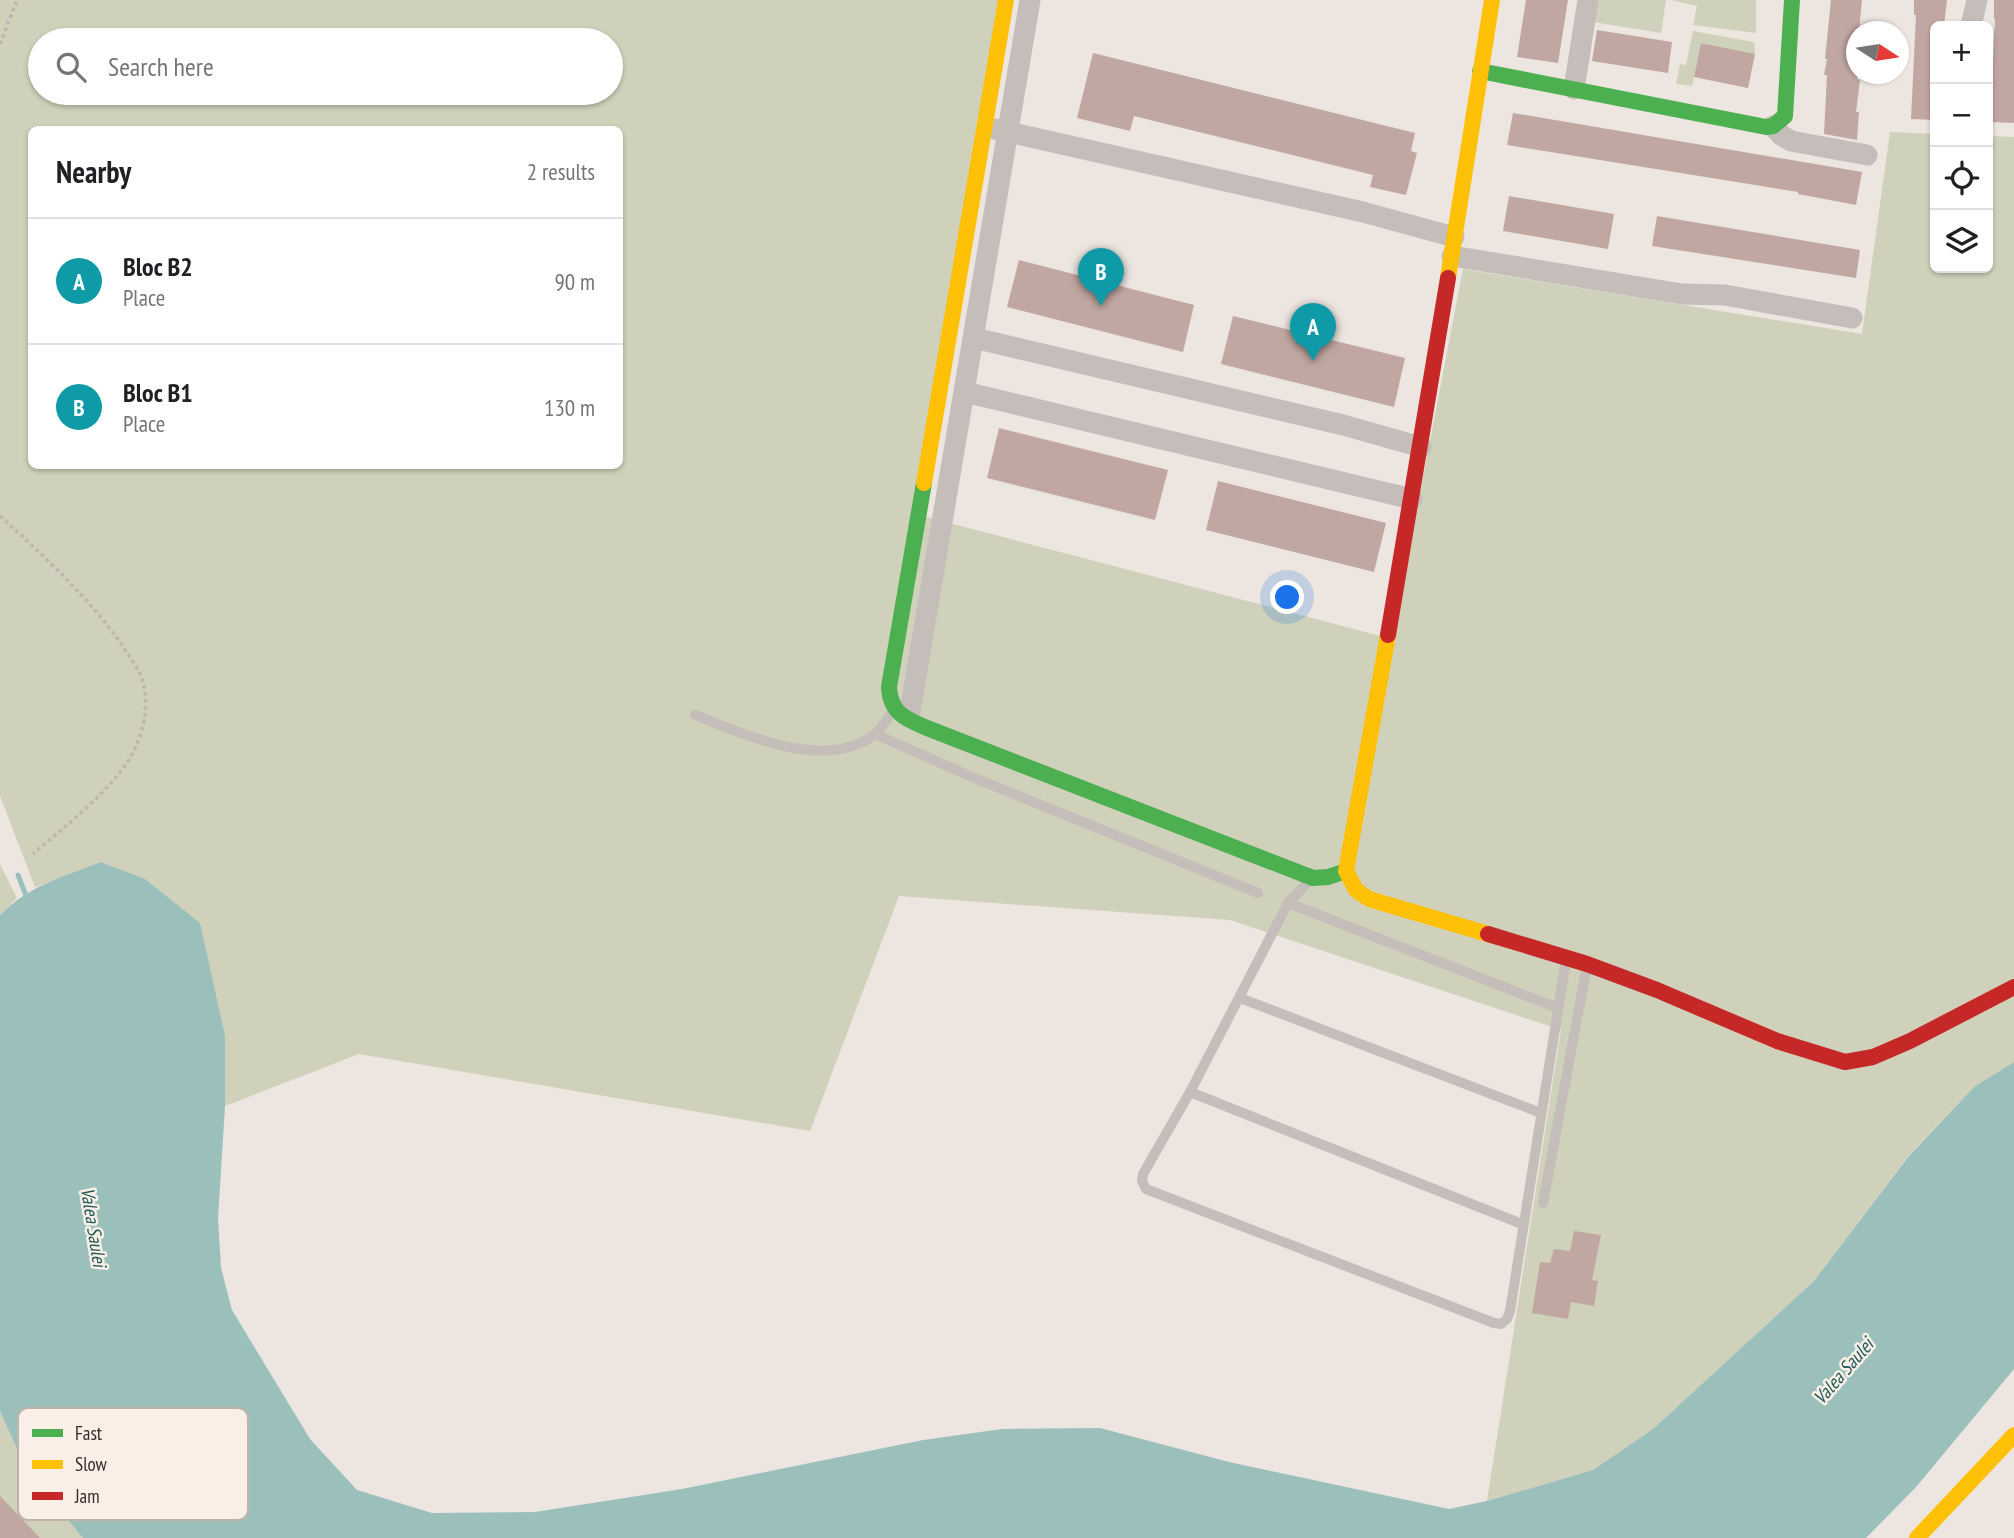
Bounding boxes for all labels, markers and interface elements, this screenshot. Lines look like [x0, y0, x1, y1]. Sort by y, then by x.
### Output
north arrow [1846, 21, 1909, 84]
map controls [1930, 21, 1993, 273]
button: + [1930, 21, 1993, 84]
search box [28, 28, 623, 105]
icon: search [52, 48, 90, 86]
text: Search here [108, 50, 214, 83]
button: − [1930, 84, 1993, 147]
button: locate [1930, 147, 1993, 210]
text: Nearby [56, 152, 131, 191]
text: 2 results [527, 157, 595, 186]
button: layers [1930, 210, 1993, 273]
pin: B [1078, 248, 1124, 306]
text: Bloc B2 [123, 250, 193, 283]
text: A [73, 267, 85, 296]
text: 90 m [554, 267, 595, 296]
text: Place [123, 283, 165, 312]
pin: A [1290, 303, 1336, 361]
text: Bloc B1 [123, 376, 193, 409]
text: B [73, 393, 85, 422]
text: 130 m [544, 393, 595, 422]
text: Place [123, 409, 165, 438]
your location [1270, 580, 1304, 614]
water label: Valea Saulei [76, 1186, 113, 1271]
water label: Valea Saulei [1808, 1331, 1880, 1409]
legend [18, 1408, 248, 1520]
text: Fast [75, 1421, 103, 1445]
text: Slow [75, 1452, 108, 1476]
text: Jam [74, 1484, 100, 1508]

